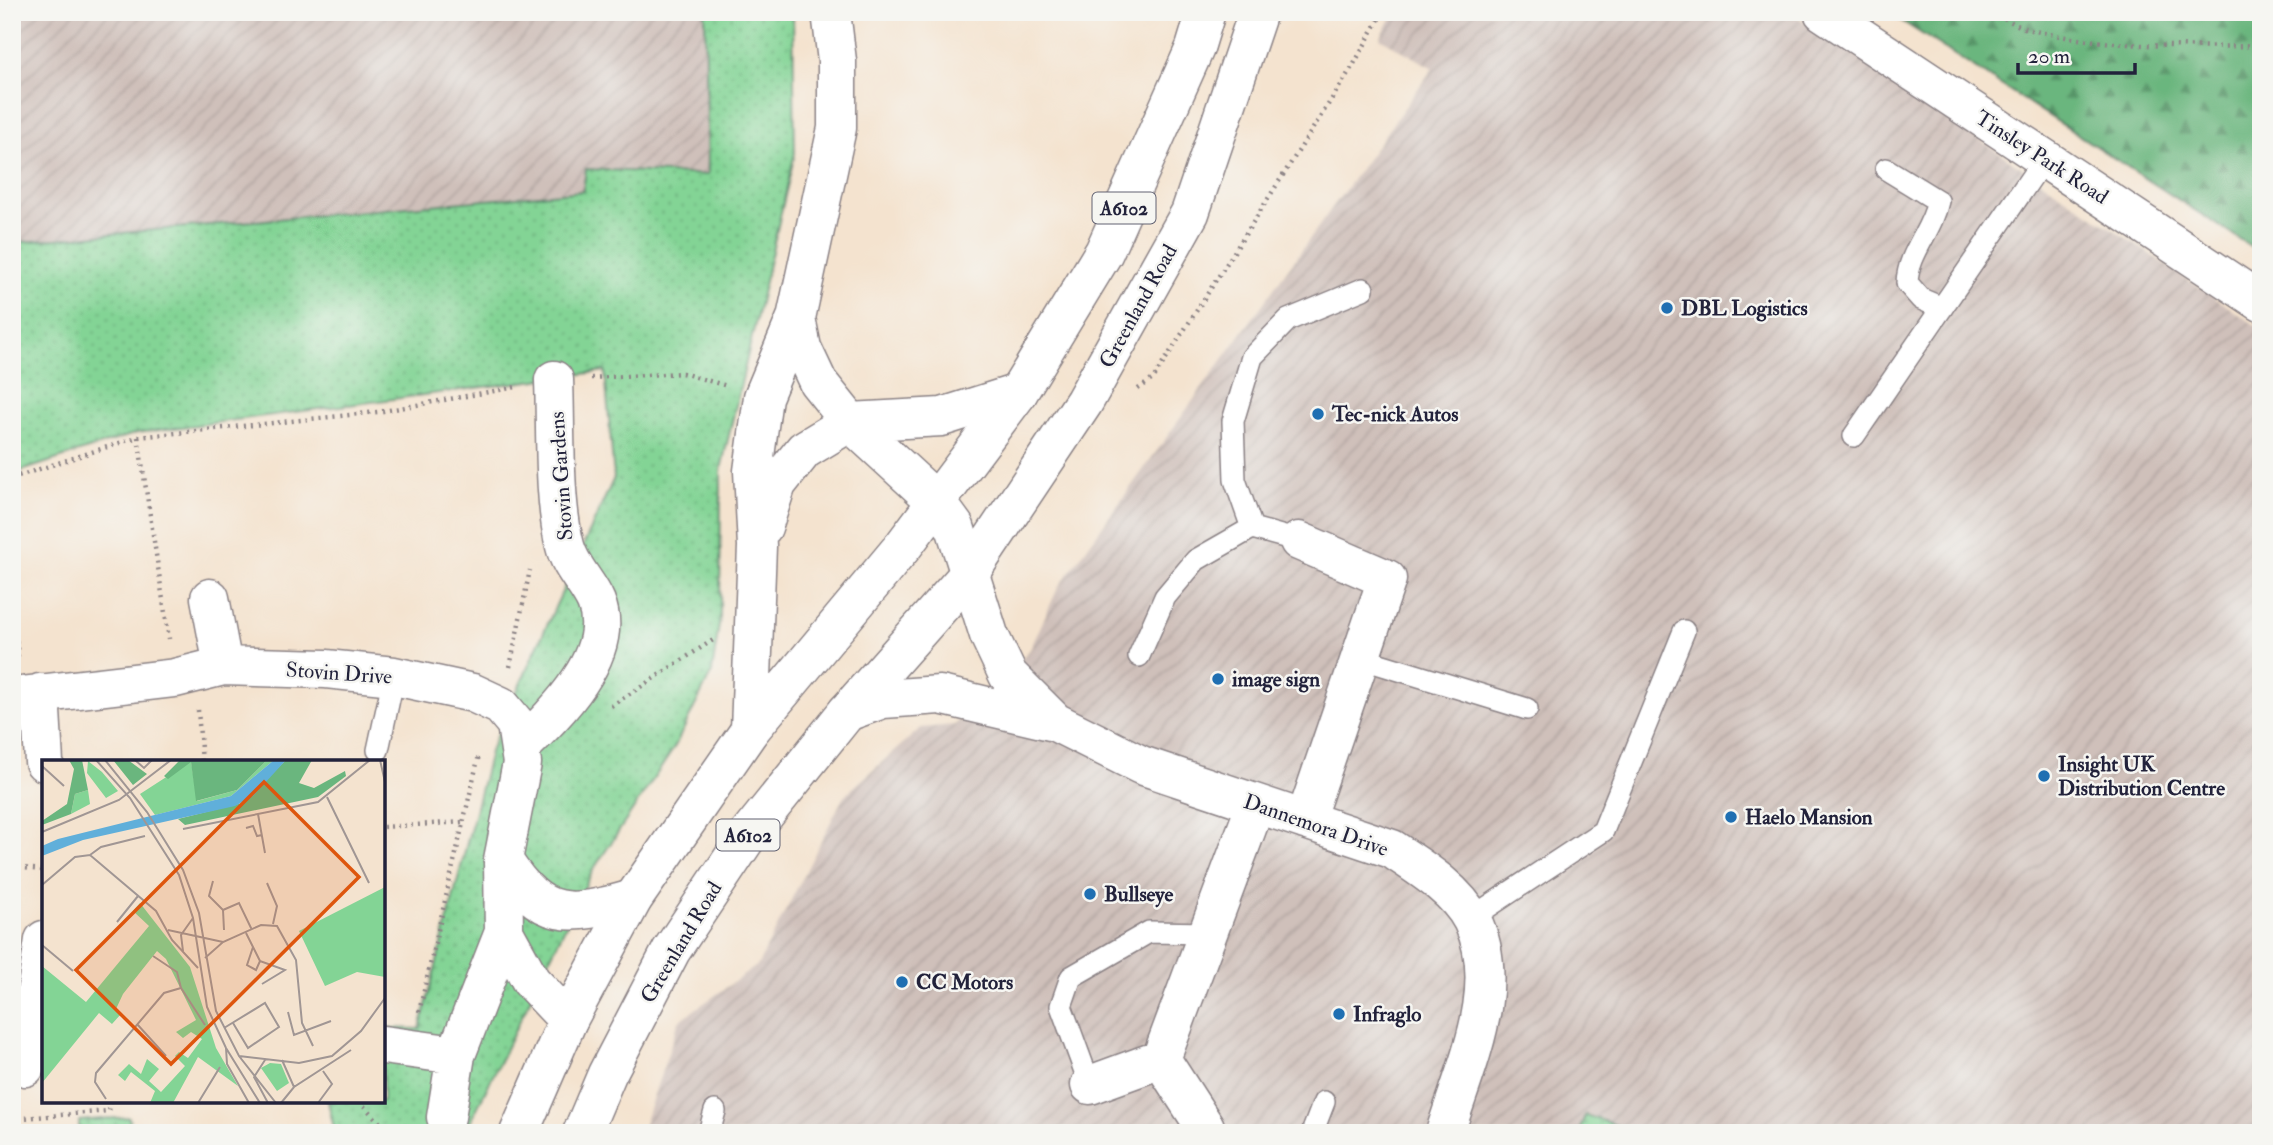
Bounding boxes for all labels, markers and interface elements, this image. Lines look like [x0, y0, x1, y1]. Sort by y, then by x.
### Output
scale bar [2018, 32, 2135, 76]
text: 20 m [2028, 43, 2070, 70]
street label: Tinsley Park Road [1970, 104, 2114, 211]
road number: A6102 [1092, 192, 1156, 224]
street label: Greenland Road [1093, 239, 1184, 373]
place label: DBL Logistics [1681, 295, 1808, 322]
marker: DBL Logistics [1659, 300, 1675, 316]
place label: Tec-nick Autos [1331, 401, 1458, 428]
marker: Tec-nick Autos [1310, 406, 1326, 422]
street label: Stovin Gardens [544, 410, 579, 541]
street label: Stovin Drive [285, 656, 393, 691]
place label: image sign [1231, 666, 1320, 693]
marker: image sign [1210, 671, 1226, 687]
place label: Insight UK Distribution Centre [2058, 751, 2225, 802]
inset map [42, 760, 385, 1103]
marker: Insight UK Distribution Centre [2036, 768, 2052, 784]
street label: Dannemora Drive [1240, 788, 1392, 863]
place label: Haelo Mansion [1745, 804, 1873, 831]
marker: Haelo Mansion [1723, 809, 1739, 825]
road number: A6102 [716, 820, 780, 850]
street label: Greenland Road [635, 876, 729, 1008]
place label: Bullseye [1104, 881, 1173, 908]
marker: Bullseye [1082, 886, 1098, 902]
place label: CC Motors [916, 969, 1013, 996]
marker: CC Motors [894, 974, 910, 990]
place label: Infraglo [1353, 1001, 1421, 1028]
marker: Infraglo [1331, 1006, 1347, 1022]

